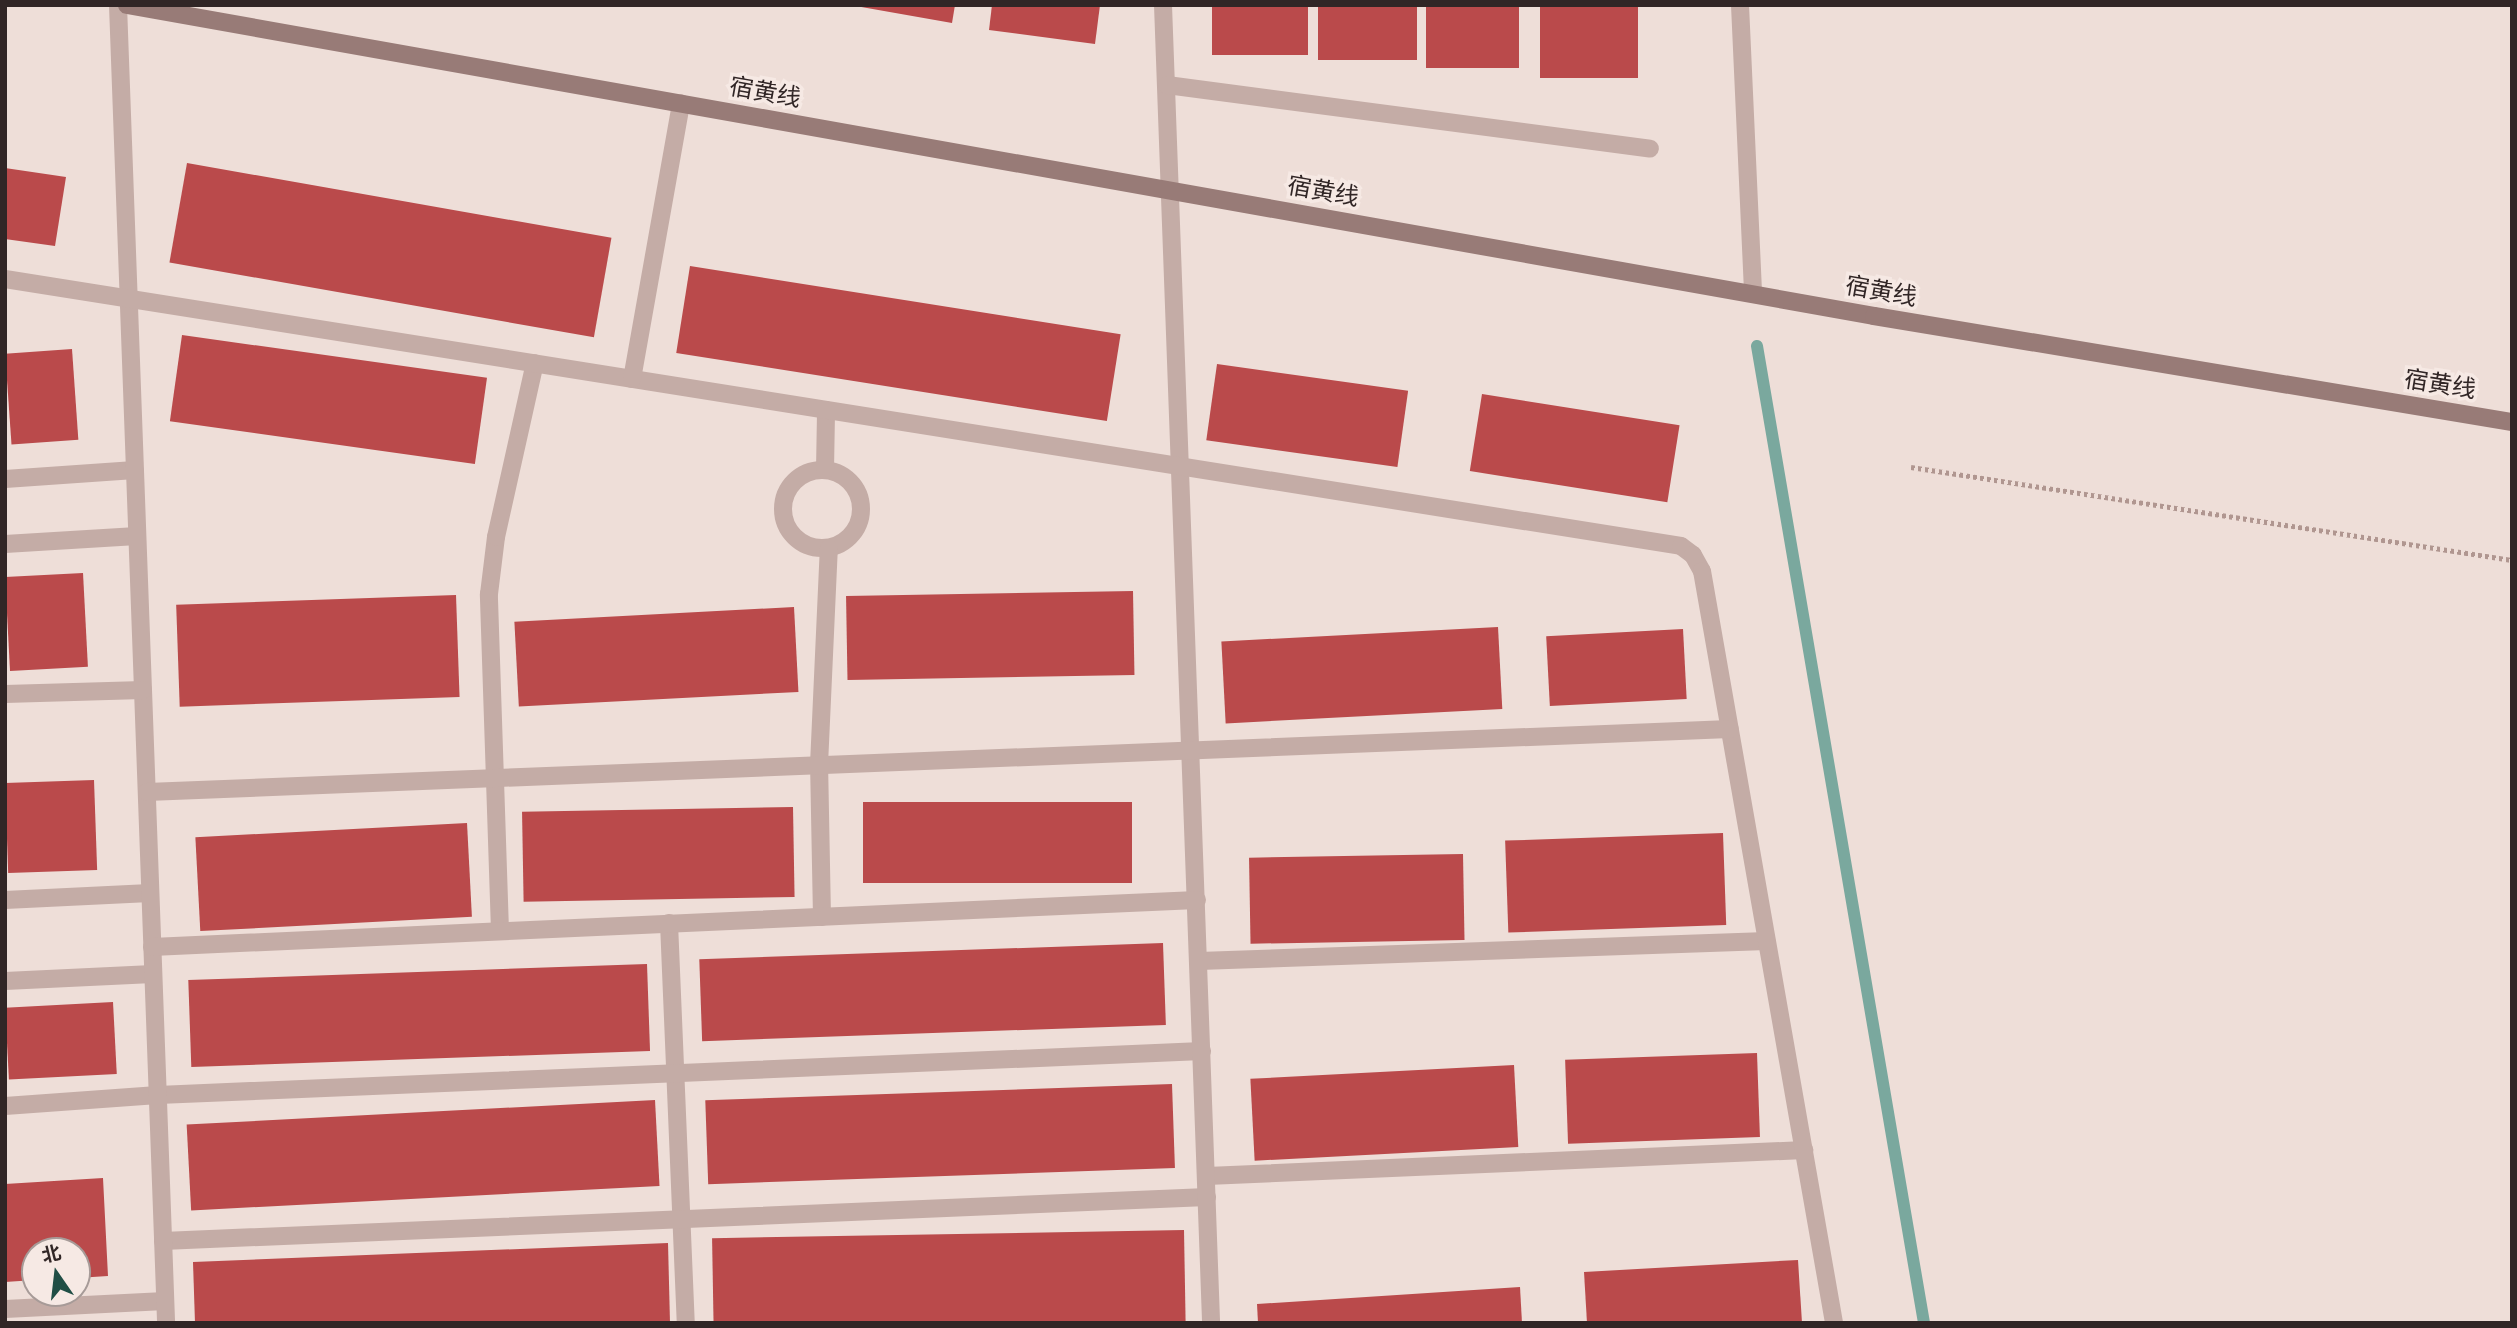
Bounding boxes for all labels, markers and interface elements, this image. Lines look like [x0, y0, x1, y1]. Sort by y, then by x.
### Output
street label: 宿黄线 [727, 73, 803, 113]
street label: 宿黄线 [1285, 172, 1361, 212]
street label: 宿黄线 [1843, 272, 1919, 312]
street label: 宿黄线 [2402, 365, 2478, 405]
north arrow [21, 1237, 91, 1307]
text: 北 [40, 1241, 63, 1267]

